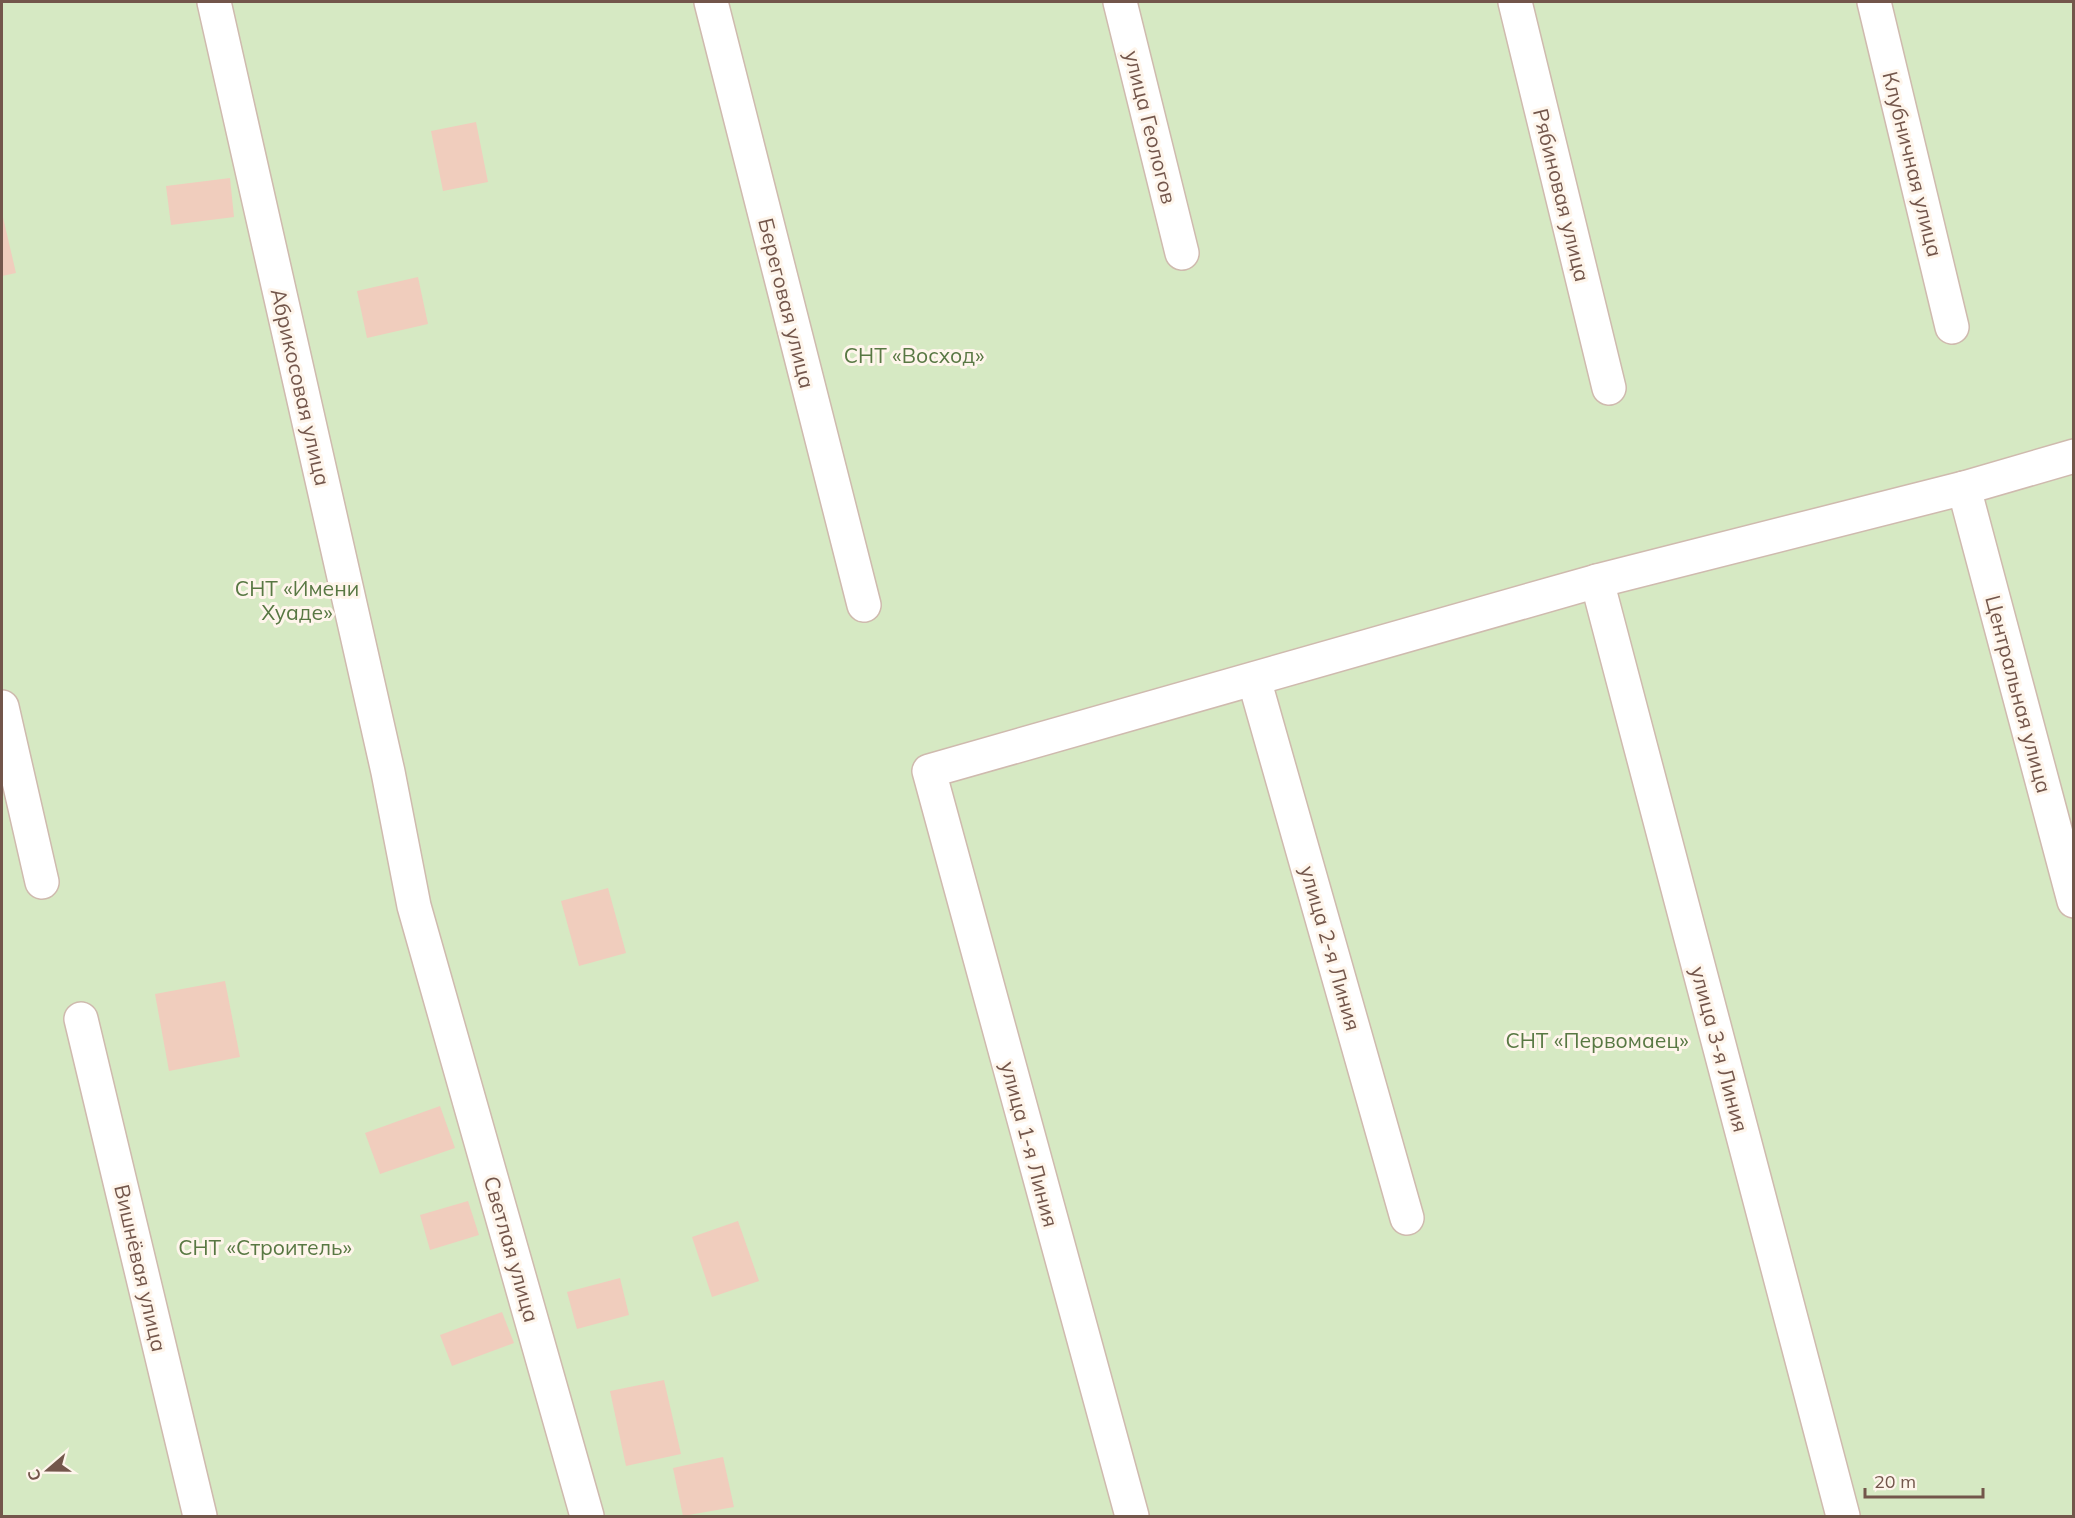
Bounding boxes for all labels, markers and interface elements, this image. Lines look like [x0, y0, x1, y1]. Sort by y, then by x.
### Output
street label: улица Геологов [1119, 48, 1183, 206]
street label: Клубничная улица [1877, 69, 1949, 259]
street label: Рябиновая улица [1528, 106, 1596, 284]
street label: Береговая улица [753, 215, 821, 391]
street label: Абрикосовая улица [266, 286, 336, 488]
park label: СНТ «Восход» [844, 342, 984, 368]
park label: СНТ «Имени Хуаде» [235, 575, 359, 625]
street label: Центральная улица [1980, 592, 2058, 796]
street label: улица 2-я Линия [1295, 863, 1367, 1033]
street label: улица 3-я Линия [1685, 963, 1755, 1135]
park label: СНТ «Первомаец» [1505, 1027, 1689, 1053]
street label: улица 1-я Линия [995, 1058, 1065, 1230]
street label: Светлая улица [479, 1173, 545, 1325]
street label: Вишнёвая улица [109, 1182, 173, 1354]
park label: СНТ «Строитель» [178, 1234, 352, 1260]
north arrow [18, 1440, 78, 1500]
scale bar [1865, 1461, 1984, 1499]
text: С [23, 1467, 45, 1484]
text: 20 m [1874, 1470, 1916, 1493]

